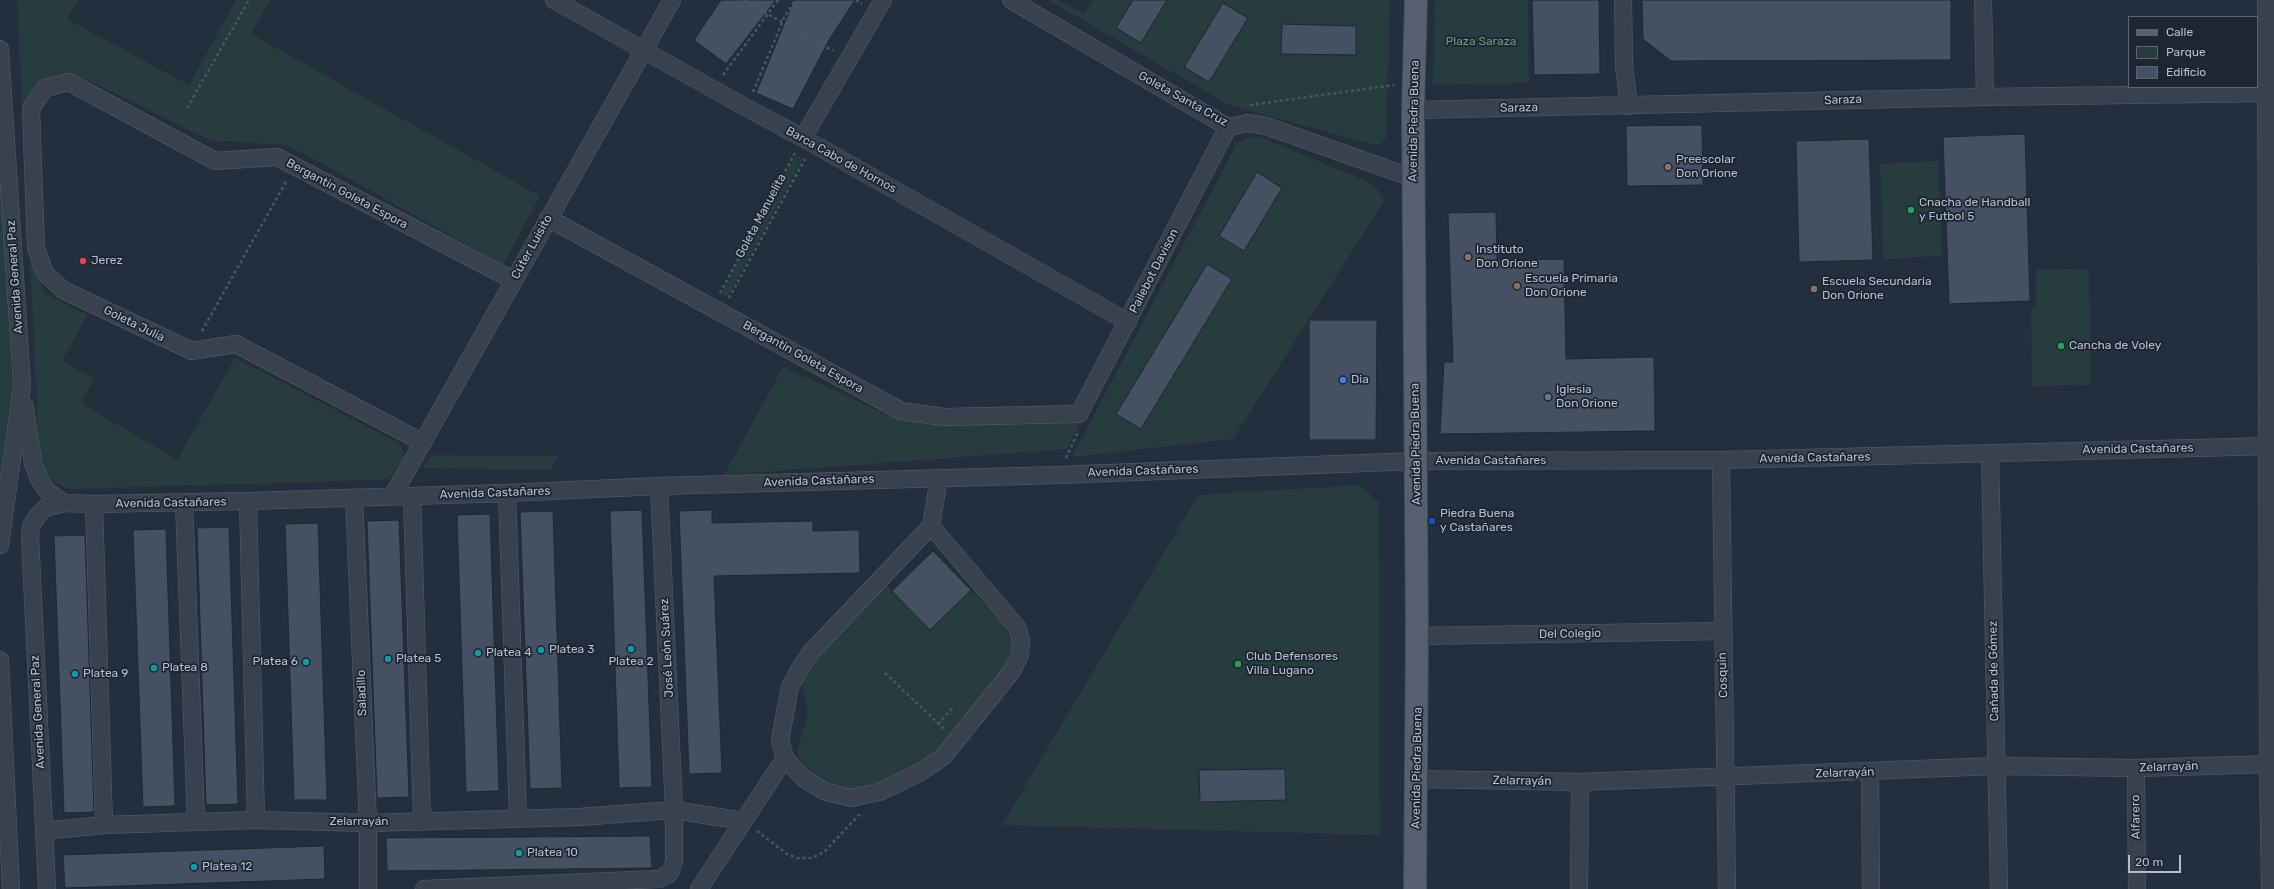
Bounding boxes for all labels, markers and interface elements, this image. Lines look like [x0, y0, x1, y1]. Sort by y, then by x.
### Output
legend [2128, 16, 2258, 88]
text: Calle [2166, 25, 2193, 39]
park label: Plaza Saraza [1446, 35, 1516, 49]
text: Parque [2166, 45, 2206, 59]
street label: Avenida Piedra Buena [1406, 60, 1422, 182]
text: Edificio [2166, 65, 2206, 79]
street label: Goleta Santa Cruz [1136, 68, 1230, 130]
street label: Saraza [1824, 92, 1862, 108]
street label: Saraza [1500, 100, 1538, 116]
street label: Barca Cabo de Hornos [783, 124, 899, 196]
place label: Preescolar Don Orione [1676, 153, 1738, 181]
street label: Bergantin Goleta Espora [284, 156, 410, 232]
marker: Preescolar Don Orione [1663, 162, 1673, 172]
street label: Goleta Manuelita [733, 171, 789, 261]
place label: Cnacha de Handball y Futbol 5 [1919, 196, 2030, 224]
marker: Cnacha de Handball y Futbol 5 [1906, 205, 1916, 215]
street label: Cúter Luisito [508, 212, 556, 282]
street label: Avenida General Paz [4, 220, 26, 334]
street label: Pailebot Davison [1126, 226, 1182, 316]
place label: Instituto Don Orione [1476, 243, 1538, 271]
marker: Instituto Don Orione [1463, 252, 1473, 262]
place label: Jerez [91, 254, 123, 268]
marker: Jerez [78, 256, 88, 266]
place label: Escuela Primaria Don Orione [1525, 272, 1618, 300]
place label: Escuela Secundaria Don Orione [1822, 275, 1932, 303]
marker: Escuela Primaria Don Orione [1512, 281, 1522, 291]
marker: Escuela Secundaria Don Orione [1809, 284, 1819, 294]
street label: Goleta Julia [101, 303, 167, 345]
street label: Bergantin Goleta Espora [740, 318, 866, 396]
place label: Cancha de Voley [2069, 339, 2161, 353]
marker: Cancha de Voley [2056, 341, 2066, 351]
place label: Dia [1351, 373, 1369, 387]
marker: Dia [1338, 375, 1348, 385]
street label: Avenida Piedra Buena [1408, 383, 1424, 505]
place label: Iglesia Don Orione [1556, 383, 1618, 411]
marker: Iglesia Don Orione [1543, 392, 1553, 402]
street label: Avenida Castañares [2082, 441, 2194, 457]
street label: Avenida Castañares [1759, 450, 1871, 466]
street label: Avenida Castañares [1436, 454, 1546, 468]
street label: Avenida Castañares [1087, 462, 1199, 480]
street label: Avenida Castañares [763, 472, 875, 490]
street label: Avenida Castañares [439, 484, 551, 502]
street label: Avenida Castañares [115, 495, 227, 511]
place label: Piedra Buena y Castañares [1440, 507, 1514, 535]
marker: Piedra Buena y Castañares [1427, 516, 1437, 526]
street label: José León Suárez [657, 598, 677, 698]
street label: Cañada de Gómez [1986, 621, 2002, 721]
street label: Del Colegio [1539, 626, 1601, 642]
place label: Platea 3 [549, 643, 594, 657]
marker: Platea 2 [626, 644, 636, 654]
marker: Platea 3 [536, 645, 546, 655]
place label: Platea 4 [486, 646, 532, 660]
marker: Platea 4 [473, 648, 483, 658]
place label: Club Defensores Villa Lugano [1246, 650, 1338, 678]
place label: Platea 5 [396, 652, 441, 666]
street label: Cosquín [1715, 652, 1731, 698]
marker: Platea 5 [383, 654, 393, 664]
street label: Avenida General Paz [28, 655, 48, 769]
place label: Platea 6 [253, 655, 298, 669]
place label: Platea 2 [608, 655, 654, 669]
marker: Platea 6 [301, 657, 311, 667]
marker: Club Defensores Villa Lugano [1233, 659, 1243, 669]
place label: Platea 8 [162, 661, 208, 675]
marker: Platea 8 [149, 663, 159, 673]
place label: Platea 9 [83, 667, 128, 681]
marker: Platea 9 [70, 669, 80, 679]
street label: Saladillo [354, 670, 370, 716]
street label: Avenida Piedra Buena [1409, 707, 1425, 829]
street label: Zelarrayán [2139, 759, 2199, 775]
street label: Zelarrayán [1815, 765, 1875, 781]
street label: Zelarrayán [1492, 773, 1552, 789]
street label: Alfarero [2128, 795, 2144, 839]
street label: Zelarrayán [329, 815, 389, 829]
place label: Platea 10 [527, 846, 578, 860]
scale bar [2130, 847, 2183, 873]
marker: Platea 10 [514, 848, 524, 858]
text: 20 m [2135, 855, 2163, 869]
place label: Platea 12 [202, 860, 252, 874]
marker: Platea 12 [189, 862, 199, 872]

